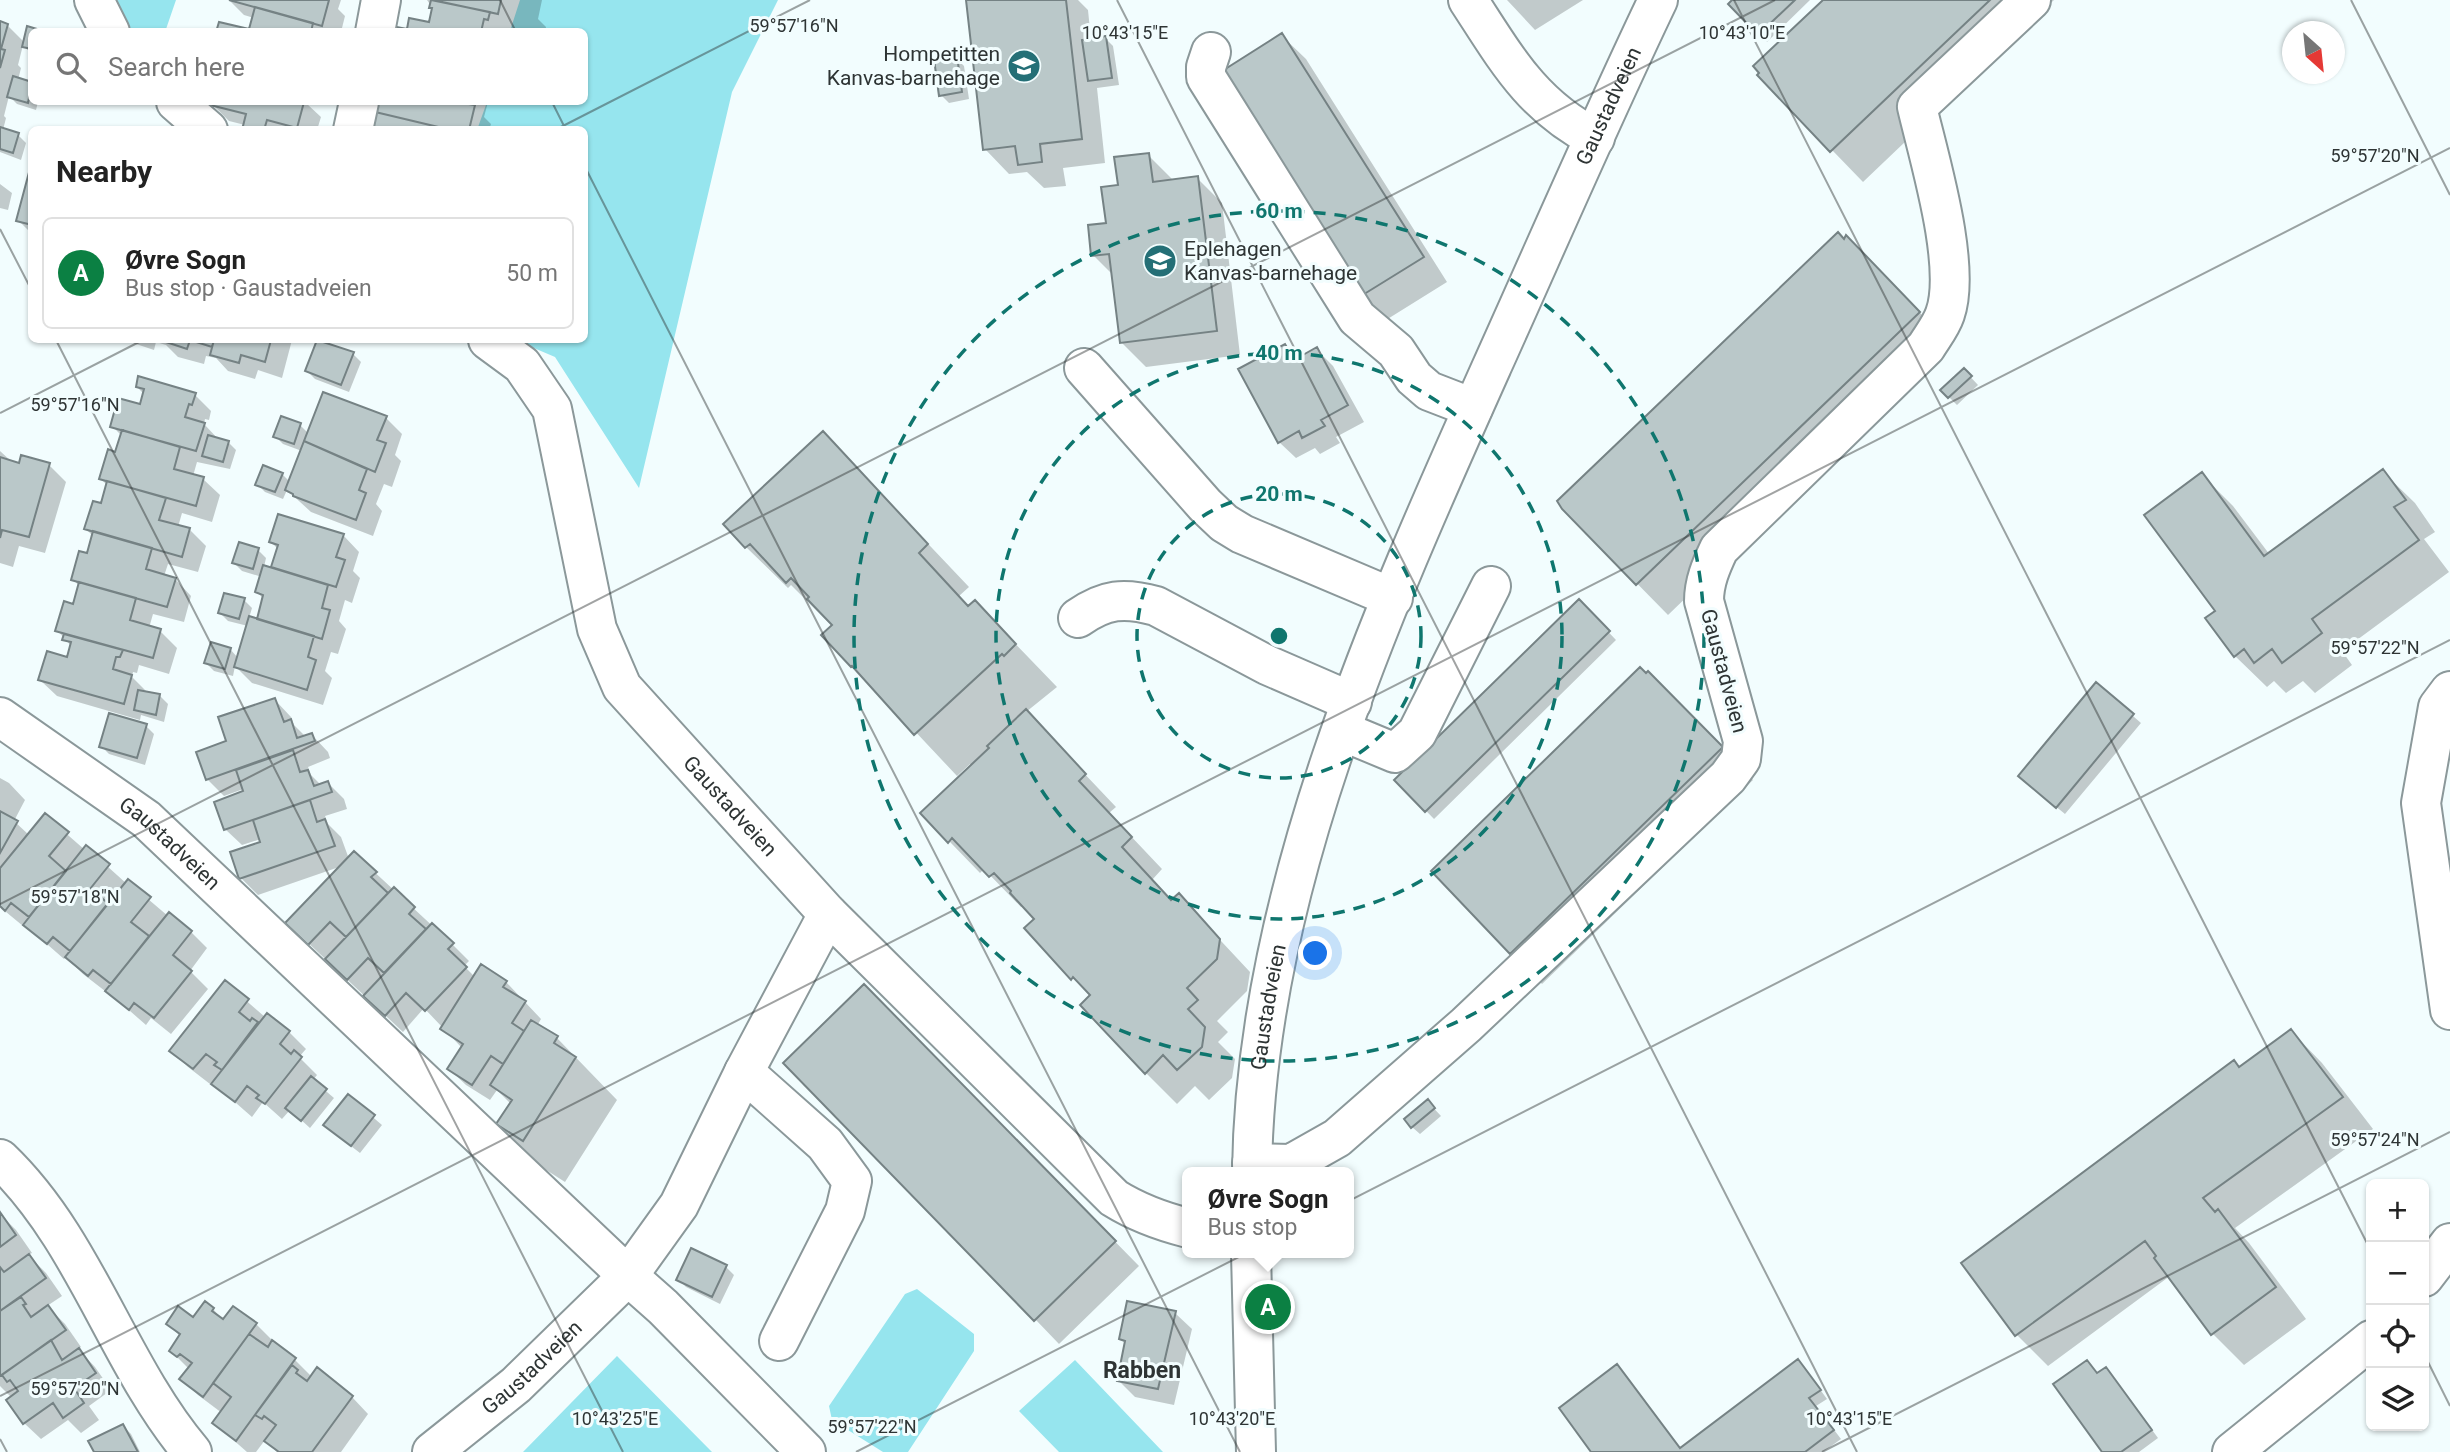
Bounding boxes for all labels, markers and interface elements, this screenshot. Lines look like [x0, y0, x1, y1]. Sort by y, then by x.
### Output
text: 59°57'16"N [749, 15, 839, 36]
north arrow [2282, 21, 2345, 84]
text: 10°43'15"E [1082, 22, 1168, 43]
text: 10°43'10"E [1699, 22, 1785, 43]
search box [28, 28, 588, 105]
place label: Hompetitten Kanvas-barnehage [827, 42, 1000, 90]
street label: Gaustadveien [1571, 43, 1646, 169]
school or university icon: Hompetitten Kanvas-barnehage [1005, 47, 1043, 85]
icon: search [52, 48, 90, 86]
text: Search here [108, 52, 245, 82]
text: 59°57'20"N [2330, 145, 2420, 166]
text: Nearby [56, 154, 152, 189]
text: 60 m [1255, 199, 1303, 223]
place label: Eplehagen Kanvas-barnehage [1184, 237, 1357, 285]
school or university icon: Eplehagen Kanvas-barnehage [1141, 242, 1179, 280]
text: Øvre Sogn [125, 245, 246, 275]
text: A [73, 260, 89, 287]
text: 50 m [506, 260, 558, 287]
text: Bus stop · Gaustadveien [125, 275, 372, 302]
text: 40 m [1255, 341, 1303, 365]
text: 59°57'16"N [30, 394, 120, 415]
text: 20 m [1255, 482, 1303, 506]
street label: Gaustadveien [1696, 606, 1752, 736]
centre of rings [1267, 624, 1291, 648]
text: 59°57'22"N [2330, 637, 2420, 658]
street label: Gaustadveien [678, 751, 782, 861]
street label: Gaustadveien [115, 792, 225, 895]
text: 59°57'18"N [30, 886, 120, 907]
your location [1298, 936, 1332, 970]
street label: Gaustadveien [1246, 942, 1291, 1071]
text: 59°57'24"N [2330, 1129, 2420, 1150]
popup [1182, 1167, 1354, 1258]
map controls [2366, 1179, 2429, 1431]
button: + [2366, 1179, 2429, 1242]
text: Øvre Sogn [1208, 1184, 1328, 1214]
text: Bus stop [1208, 1214, 1297, 1241]
button: − [2366, 1242, 2429, 1305]
pin: A [1245, 1281, 1291, 1333]
button: locate [2366, 1305, 2429, 1368]
street label: Gaustadveien [477, 1316, 587, 1419]
district label: Rabben [1103, 1357, 1181, 1384]
button: layers [2366, 1368, 2429, 1431]
text: 59°57'20"N [30, 1378, 120, 1399]
text: 10°43'25"E [572, 1408, 658, 1429]
text: 10°43'20"E [1189, 1408, 1275, 1429]
text: 10°43'15"E [1806, 1408, 1892, 1429]
text: 59°57'22"N [827, 1416, 917, 1437]

